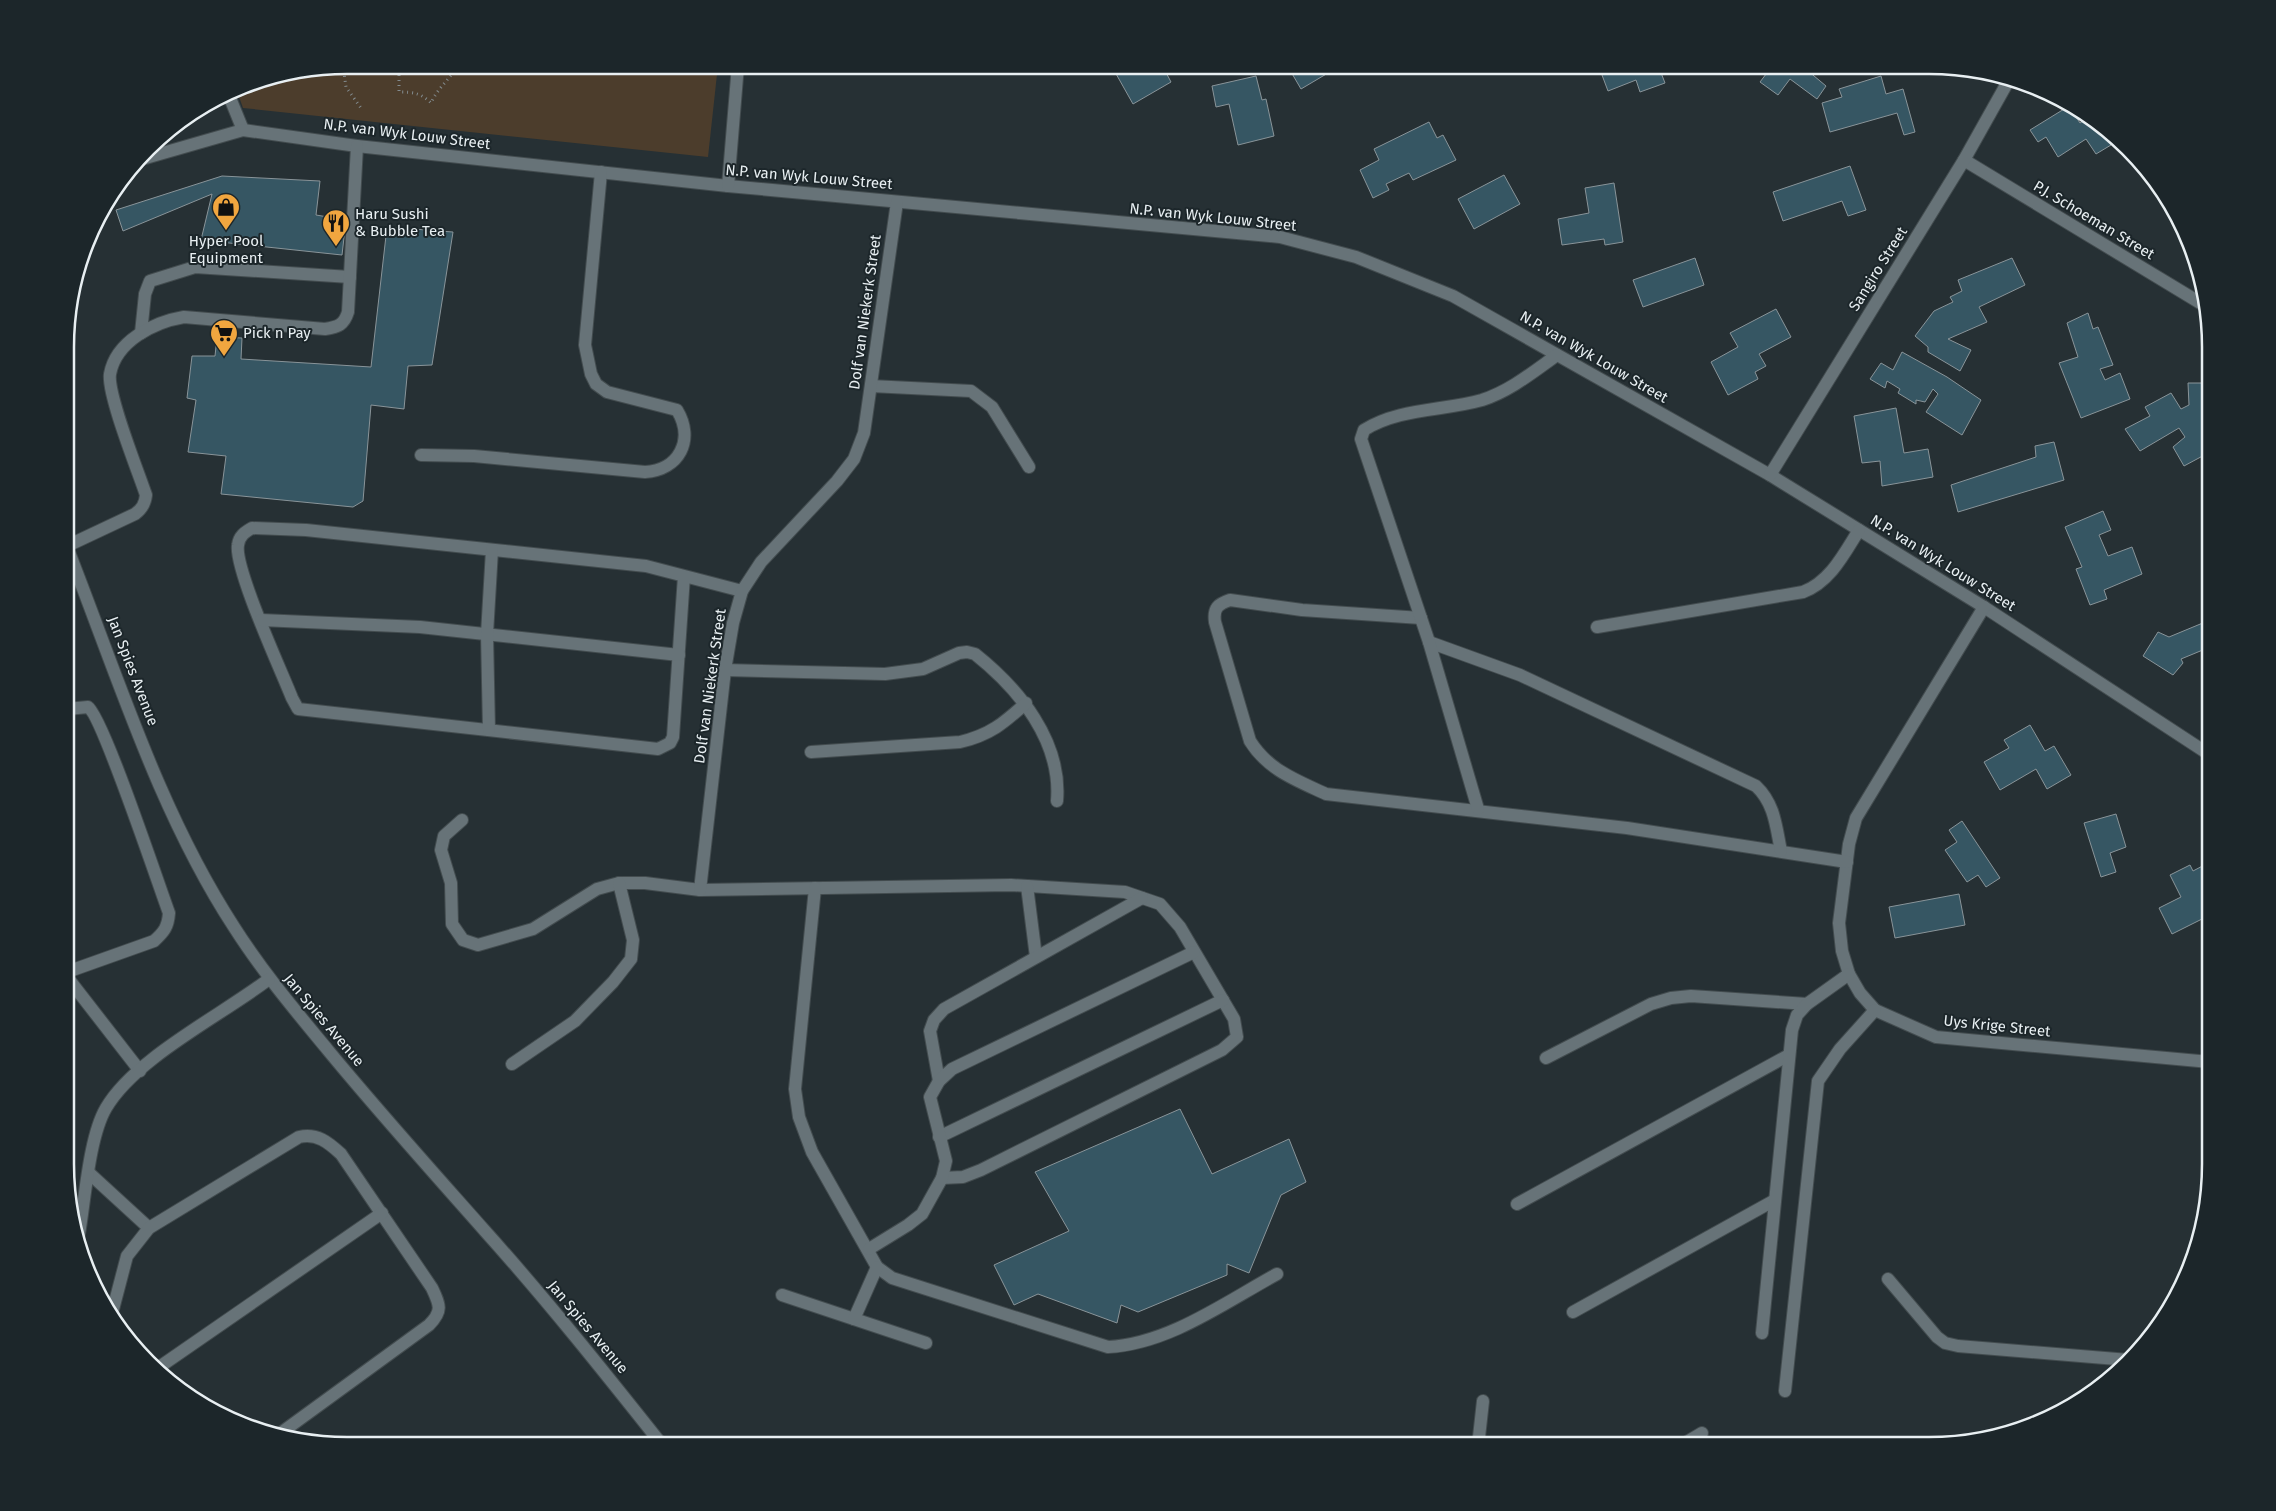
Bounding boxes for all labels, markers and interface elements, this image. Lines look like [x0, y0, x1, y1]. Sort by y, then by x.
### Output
street label: N.P. van Wyk Louw Street [323, 115, 492, 153]
street label: N.P. van Wyk Louw Street [725, 161, 894, 193]
street label: P.J. Schoeman Street [2030, 177, 2158, 264]
shop icon: Hyper Pool Equipment [211, 192, 241, 231]
street label: N.P. van Wyk Louw Street [1129, 199, 1298, 235]
place label: Haru Sushi & Bubble Tea [355, 205, 445, 240]
restaurant icon: Haru Sushi & Bubble Tea [321, 208, 351, 247]
street label: Sangiro Street [1845, 223, 1911, 314]
place label: Hyper Pool Equipment [189, 232, 264, 267]
street label: Dolf van Niekerk Street [845, 233, 885, 391]
street label: N.P. van Wyk Louw Street [1517, 307, 1672, 407]
supermarket icon: Pick n Pay [209, 318, 239, 357]
place label: Pick n Pay [243, 324, 311, 342]
street label: N.P. van Wyk Louw Street [1867, 511, 2019, 615]
street label: Dolf van Niekerk Street [690, 607, 730, 765]
street label: Jan Spies Avenue [104, 614, 162, 728]
street label: Jan Spies Avenue [280, 970, 368, 1070]
street label: Uys Krige Street [1943, 1011, 2052, 1041]
street label: Jan Spies Avenue [544, 1277, 632, 1377]

